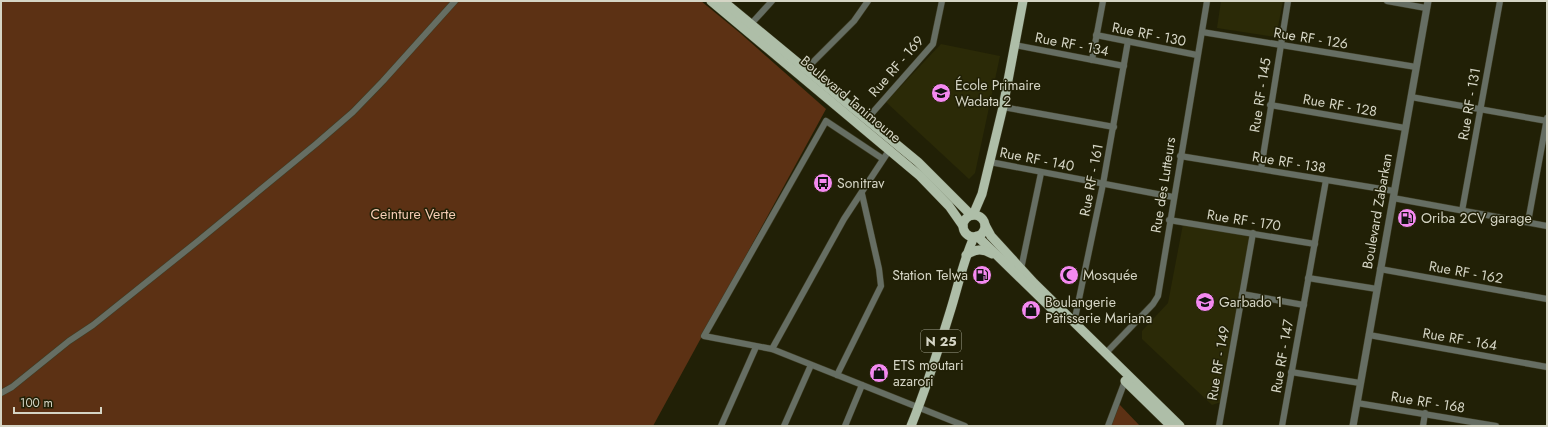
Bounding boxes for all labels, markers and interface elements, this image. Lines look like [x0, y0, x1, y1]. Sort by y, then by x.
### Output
street label: Rue RF - 130 [1110, 17, 1188, 51]
street label: Rue RF - 126 [1272, 22, 1350, 54]
street label: Rue RF - 134 [1033, 27, 1111, 61]
street label: Rue RF - 169 [864, 31, 928, 101]
street label: Boulevard Tanimoune [796, 51, 906, 147]
street label: Rue RF - 145 [1244, 56, 1276, 134]
street label: Rue RF - 131 [1453, 66, 1485, 142]
place label: École Primaire Wadata 2 [955, 75, 1041, 111]
school or university icon: École Primaire Wadata 2 [930, 82, 952, 104]
street label: Rue RF - 128 [1301, 89, 1379, 121]
street label: Rue des Lutteurs [1146, 135, 1180, 234]
street label: Rue RF - 140 [998, 142, 1076, 176]
street label: Rue RF - 161 [1074, 142, 1108, 218]
street label: Rue RF - 138 [1251, 146, 1327, 178]
street label: Boulevard Zabarkan [1357, 152, 1397, 270]
bus stop icon: Sonitrav [812, 172, 834, 194]
place label: Sonitrav [837, 173, 885, 193]
park label: Ceinture Verte [370, 204, 456, 224]
street label: Rue RF - 170 [1205, 204, 1283, 236]
fuel station icon: Oriba 2CV garage [1396, 207, 1418, 229]
place label: Oriba 2CV garage [1421, 208, 1532, 228]
street label: Rue RF - 162 [1427, 256, 1505, 288]
fuel station icon: Station Telwa [971, 264, 993, 286]
mosque icon: Mosquée [1058, 264, 1080, 286]
place label: Station Telwa [892, 265, 968, 285]
place label: Mosquée [1083, 265, 1137, 285]
school or university icon: Garbado 1 [1194, 291, 1216, 313]
place label: Boulangerie Pâtisserie Mariana [1045, 292, 1152, 328]
place label: Garbado 1 [1219, 292, 1282, 312]
shop icon: Boulangerie Pâtisserie Mariana [1020, 299, 1042, 321]
street label: Rue RF - 147 [1266, 317, 1298, 394]
street label: Rue RF - 164 [1421, 323, 1499, 355]
street label: Rue RF - 149 [1202, 324, 1234, 402]
road number: N 25 [921, 330, 961, 352]
place label: ETS moutari azarori [893, 355, 964, 391]
shop icon: ETS moutari azarori [868, 362, 890, 384]
street label: Rue RF - 168 [1389, 386, 1467, 418]
scale bar [14, 389, 101, 415]
text: 100 m [20, 394, 53, 412]

